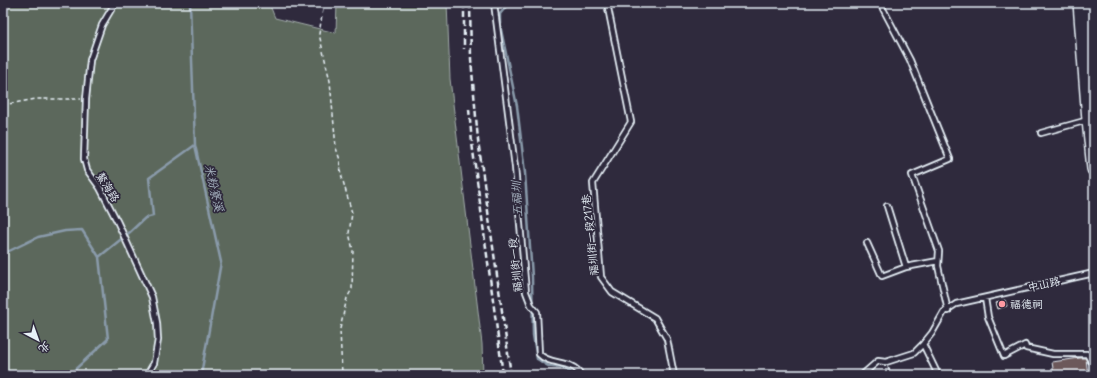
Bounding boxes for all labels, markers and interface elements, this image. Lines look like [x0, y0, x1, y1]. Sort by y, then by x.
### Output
water label: 米粉寮溪 [202, 163, 227, 214]
street label: 鰲海路 [93, 169, 123, 205]
water label: 五福圳 [508, 179, 525, 217]
street label: 福圳街一段217巷 [579, 194, 601, 276]
street label: 福圳街一段 [505, 237, 525, 293]
street label: 中山路 [1026, 273, 1062, 295]
place label: 福德祠 [1010, 297, 1043, 311]
marker: 福德祠 [997, 299, 1007, 309]
north arrow [18, 320, 58, 360]
text: 北 [36, 339, 53, 356]

